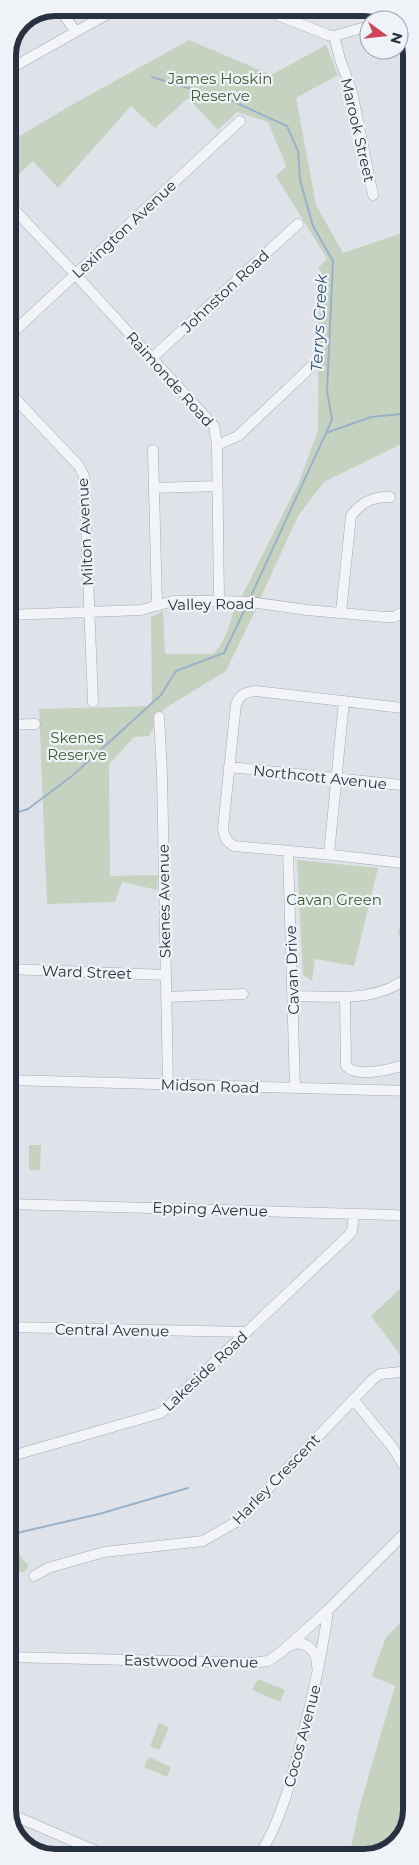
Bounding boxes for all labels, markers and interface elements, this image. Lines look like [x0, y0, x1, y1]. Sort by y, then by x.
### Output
north arrow [359, 10, 409, 60]
text: N [386, 31, 407, 46]
park label: James Hoskin Reserve [167, 69, 272, 105]
street label: Marook Street [337, 76, 379, 184]
street label: Lexington Avenue [68, 176, 180, 282]
street label: Johnston Road [176, 246, 273, 337]
water label: Terrys Creek [307, 272, 331, 372]
street label: Raimonde Road [122, 327, 218, 431]
street label: Milton Avenue [73, 477, 97, 587]
street label: Valley Road [167, 594, 255, 614]
park label: Skenes Reserve [47, 728, 107, 764]
street label: Northcott Avenue [252, 761, 388, 793]
street label: Skenes Avenue [154, 844, 174, 958]
park label: Cavan Green [286, 890, 382, 909]
street label: Cavan Drive [281, 925, 303, 1015]
street label: Ward Street [42, 961, 132, 983]
street label: Midson Road [160, 1075, 260, 1097]
street label: Epping Avenue [152, 1197, 268, 1221]
street label: Central Avenue [55, 1320, 169, 1340]
street label: Lakeside Road [159, 1327, 251, 1415]
street label: Harley Crescent [228, 1430, 324, 1528]
street label: Eastwood Avenue [124, 1650, 258, 1672]
street label: Cocos Avenue [279, 1683, 325, 1789]

